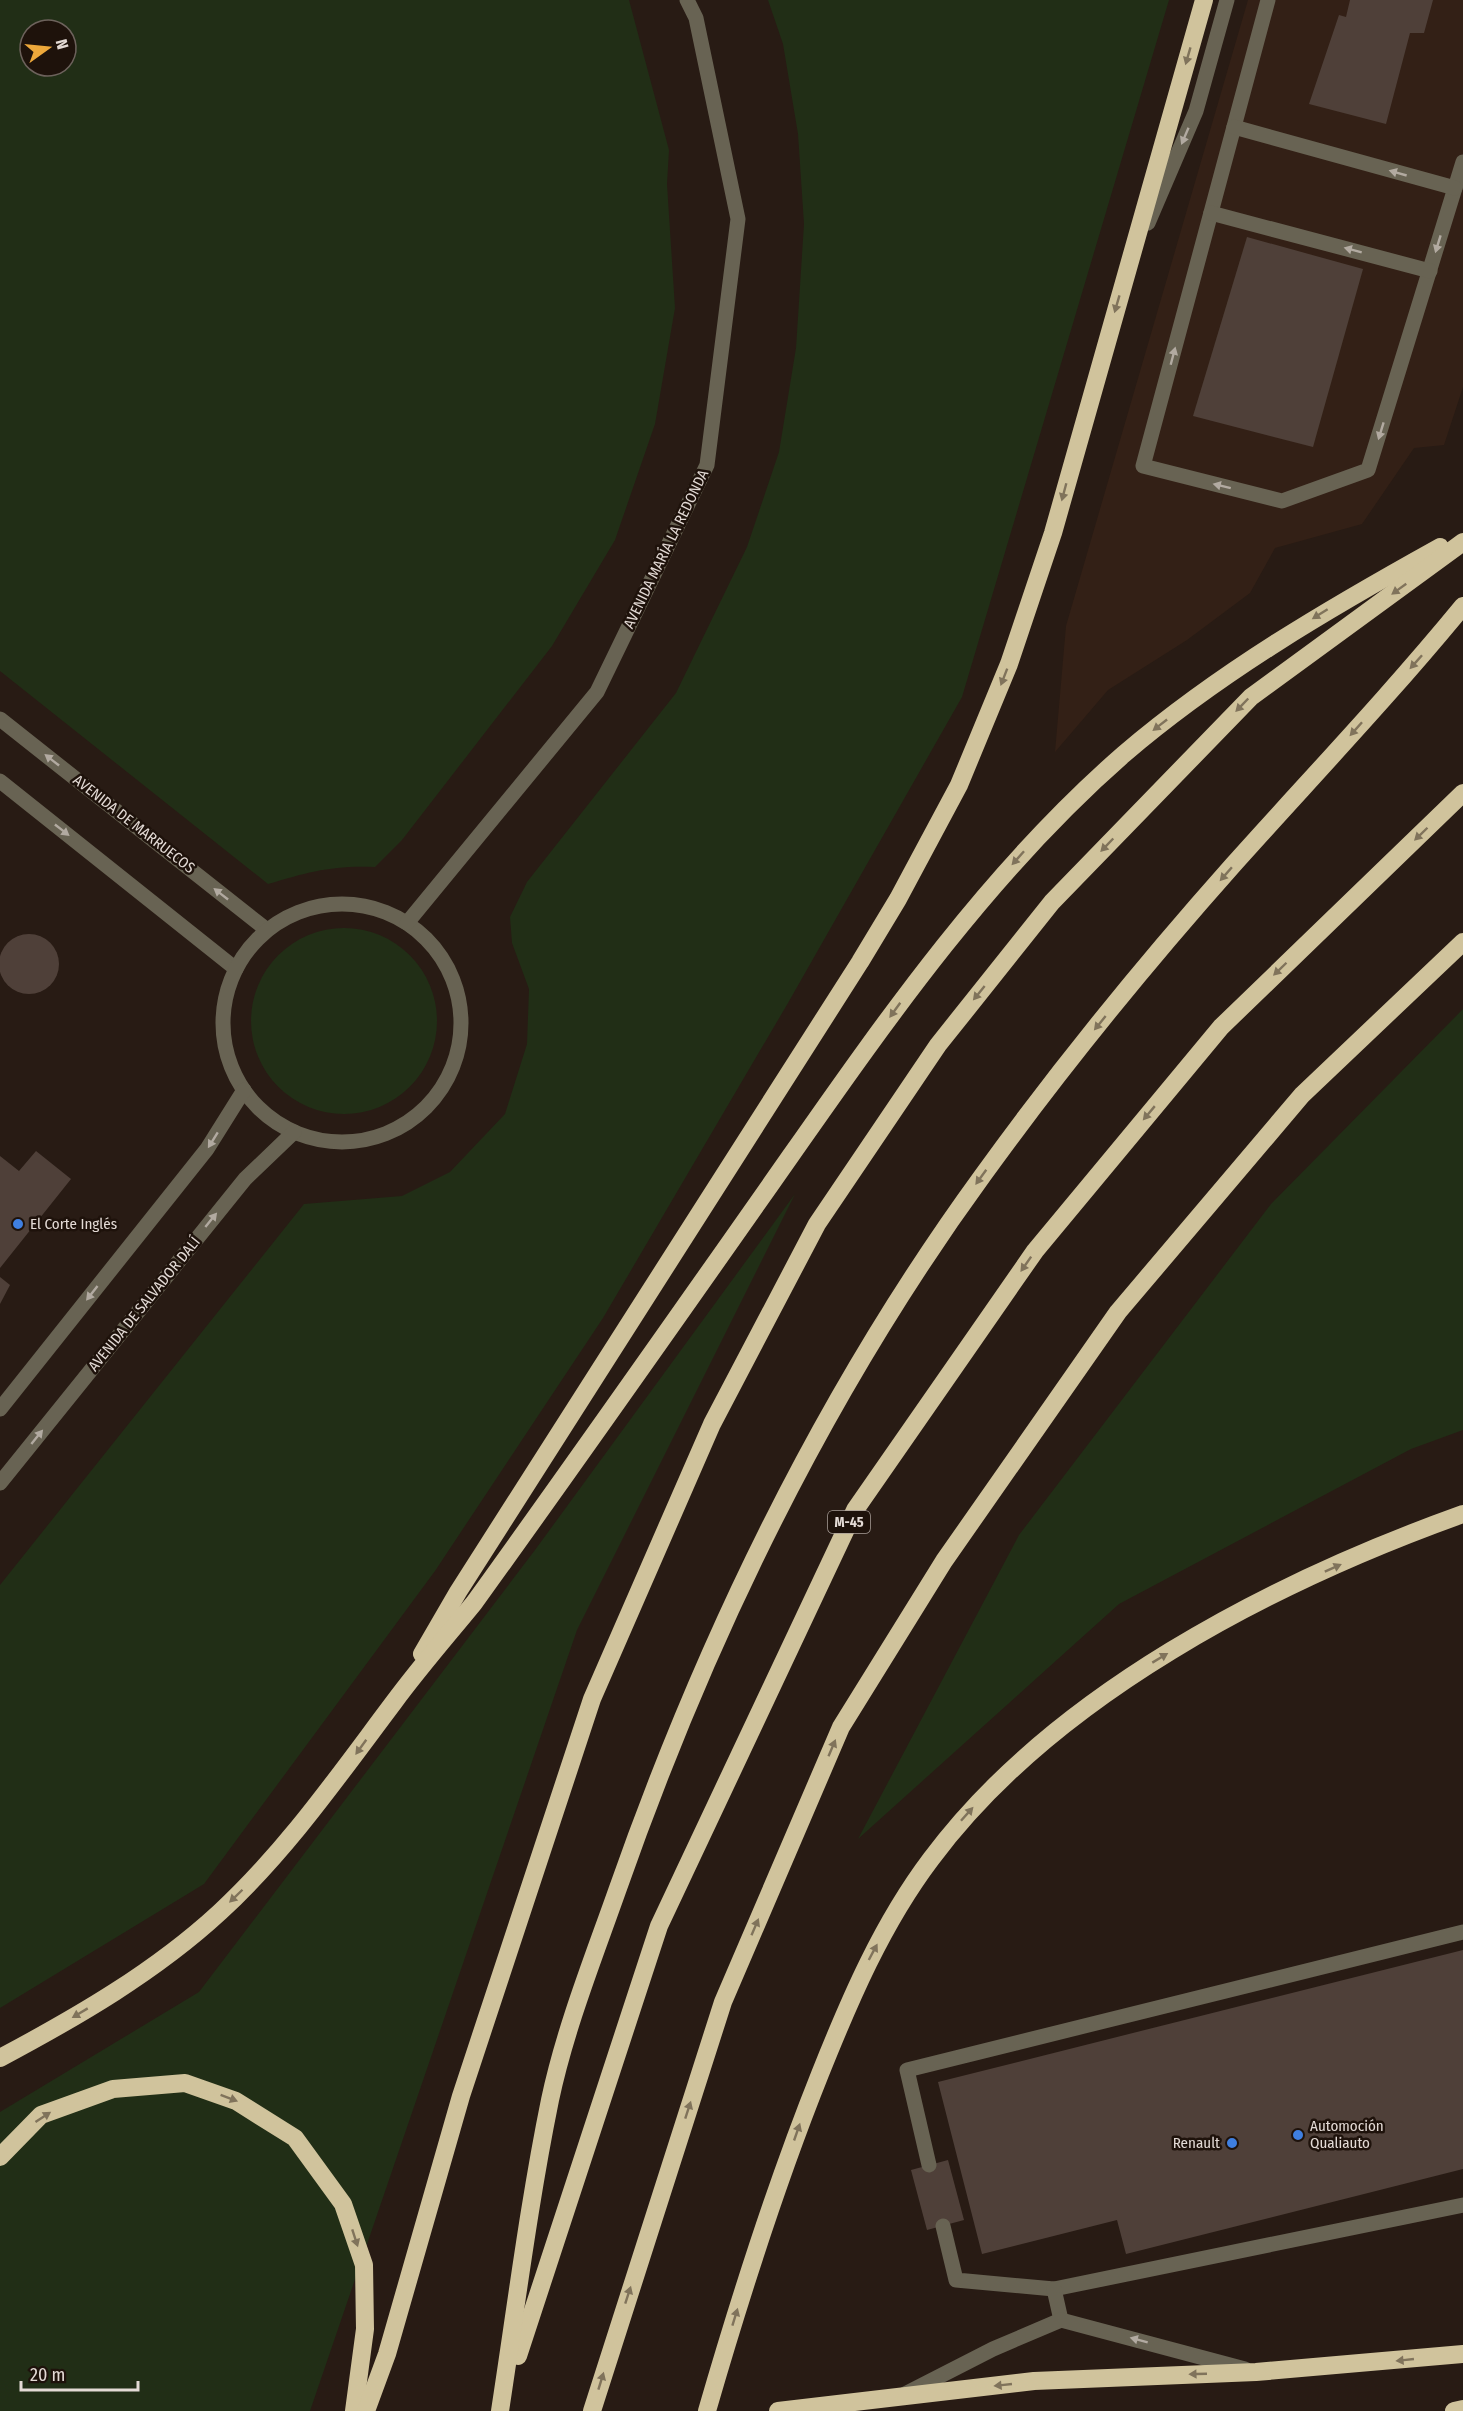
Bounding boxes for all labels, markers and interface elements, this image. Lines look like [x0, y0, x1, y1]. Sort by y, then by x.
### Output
north arrow [18, 18, 78, 78]
text: N [52, 37, 72, 51]
one-way arrow [1183, 47, 1192, 65]
one-way arrow [1180, 127, 1189, 145]
one-way arrow [1389, 167, 1408, 177]
one-way arrow [1433, 235, 1442, 253]
one-way arrow [1344, 245, 1362, 255]
one-way arrow [1112, 295, 1121, 313]
one-way arrow [1169, 347, 1178, 365]
one-way arrow [1375, 422, 1385, 440]
street label: AVENIDA MARÍA LA REDONDA [620, 467, 712, 631]
one-way arrow [1213, 480, 1231, 490]
one-way arrow [1059, 483, 1068, 501]
one-way arrow [1391, 583, 1407, 595]
one-way arrow [1312, 608, 1328, 619]
one-way arrow [1409, 655, 1423, 670]
one-way arrow [999, 669, 1009, 687]
one-way arrow [1236, 698, 1250, 712]
one-way arrow [1153, 719, 1168, 731]
one-way arrow [1350, 721, 1363, 736]
one-way arrow [44, 754, 59, 766]
street label: AVENIDA DE MARRUECOS [70, 771, 198, 877]
one-way arrow [54, 824, 70, 837]
one-way arrow [1413, 827, 1428, 841]
one-way arrow [1100, 838, 1114, 853]
one-way arrow [1012, 850, 1025, 865]
one-way arrow [1220, 866, 1233, 881]
one-way arrow [213, 887, 229, 900]
one-way arrow [1273, 962, 1288, 976]
one-way arrow [973, 985, 986, 1001]
one-way arrow [890, 1002, 902, 1017]
one-way arrow [1094, 1015, 1107, 1030]
one-way arrow [1143, 1105, 1156, 1121]
one-way arrow [207, 1132, 218, 1148]
one-way arrow [975, 1169, 987, 1185]
one-way arrow [205, 1212, 218, 1228]
place label: El Corte Inglés [30, 1215, 117, 1233]
marker: El Corte Inglés [11, 1217, 25, 1231]
street label: AVENIDA DE SALVADOR DALÍ [84, 1233, 204, 1375]
one-way arrow [1021, 1256, 1032, 1272]
one-way arrow [86, 1285, 99, 1301]
one-way arrow [30, 1430, 42, 1445]
road number: M-45 [828, 1511, 870, 1533]
one-way arrow [1324, 1564, 1341, 1573]
one-way arrow [1152, 1653, 1168, 1664]
one-way arrow [355, 1739, 367, 1755]
one-way arrow [828, 1739, 837, 1756]
one-way arrow [960, 1807, 974, 1822]
one-way arrow [229, 1889, 243, 1903]
one-way arrow [750, 1917, 760, 1935]
one-way arrow [868, 1944, 878, 1961]
one-way arrow [71, 2008, 88, 2018]
one-way arrow [220, 2094, 238, 2104]
one-way arrow [684, 2101, 693, 2119]
one-way arrow [34, 2112, 51, 2123]
place label: Automoción Qualiauto [1310, 2117, 1384, 2152]
one-way arrow [793, 2123, 803, 2141]
marker: Automoción Qualiauto [1291, 2128, 1305, 2142]
place label: Renault [1173, 2134, 1220, 2152]
marker: Renault [1225, 2136, 1239, 2150]
one-way arrow [350, 2229, 360, 2247]
one-way arrow [624, 2286, 633, 2304]
one-way arrow [731, 2308, 740, 2326]
one-way arrow [1130, 2335, 1148, 2345]
scale bar [21, 2354, 138, 2392]
one-way arrow [1395, 2355, 1414, 2365]
text: 20 m [30, 2364, 65, 2386]
one-way arrow [1188, 2370, 1207, 2379]
one-way arrow [597, 2372, 606, 2390]
one-way arrow [994, 2380, 1013, 2389]

